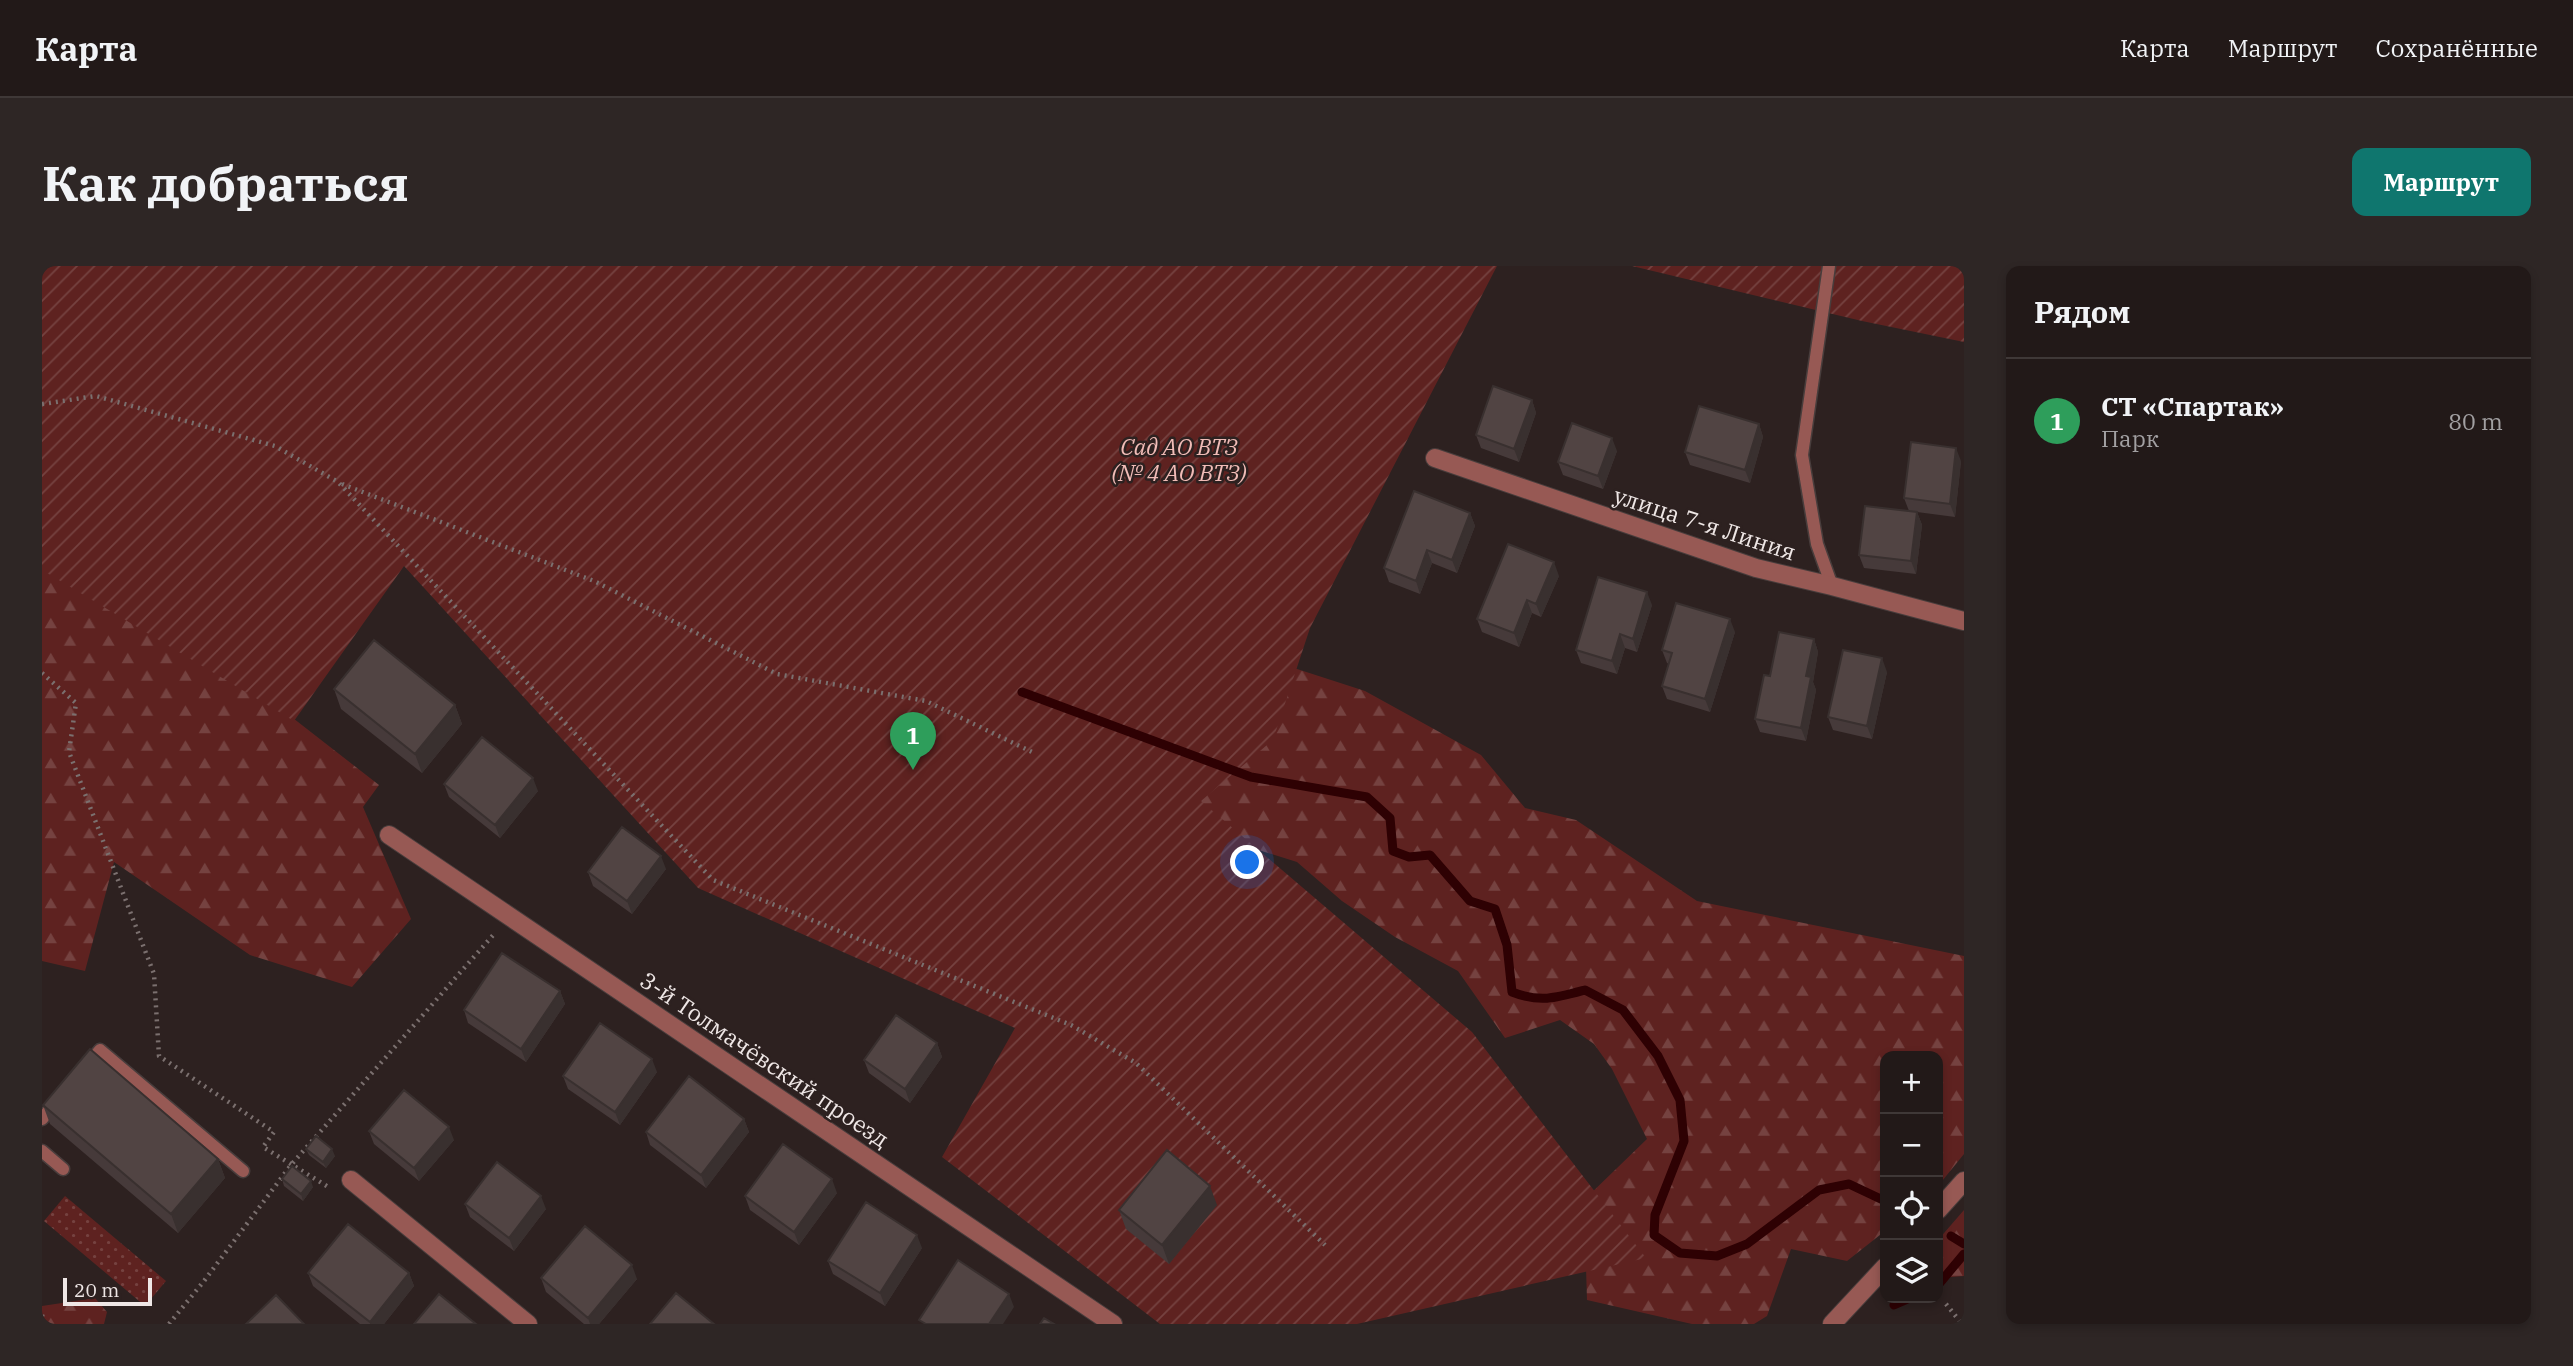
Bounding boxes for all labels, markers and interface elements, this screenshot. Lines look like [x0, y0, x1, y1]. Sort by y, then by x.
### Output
text: Карта [35, 27, 138, 70]
text: Карта [2120, 32, 2190, 64]
text: Маршрут [2228, 32, 2337, 64]
text: Сохранённые [2375, 32, 2538, 64]
button: Маршрут [2352, 148, 2531, 216]
text: Как добраться [42, 151, 409, 214]
text: Рядом [2034, 292, 2130, 331]
text: СТ «Спартак» [2101, 389, 2284, 423]
text: 1 [2050, 406, 2064, 436]
text: 80 m [2448, 406, 2503, 436]
text: Парк [2101, 423, 2159, 453]
park label: Сад АО ВТЗ (№ 4 АО ВТЗ) [1111, 431, 1247, 487]
street label: улица 7-я Линия [1610, 479, 1800, 567]
pin: 1 [890, 712, 936, 770]
your location [1230, 845, 1264, 879]
street label: 3-й Толмачёвский проезд [635, 964, 895, 1154]
map controls [1880, 1051, 1943, 1303]
button: + [1880, 1051, 1943, 1114]
button: − [1880, 1114, 1943, 1177]
button: locate [1880, 1177, 1943, 1240]
button: layers [1880, 1240, 1943, 1303]
scale bar [63, 1275, 152, 1307]
text: 20 m [74, 1278, 119, 1302]

